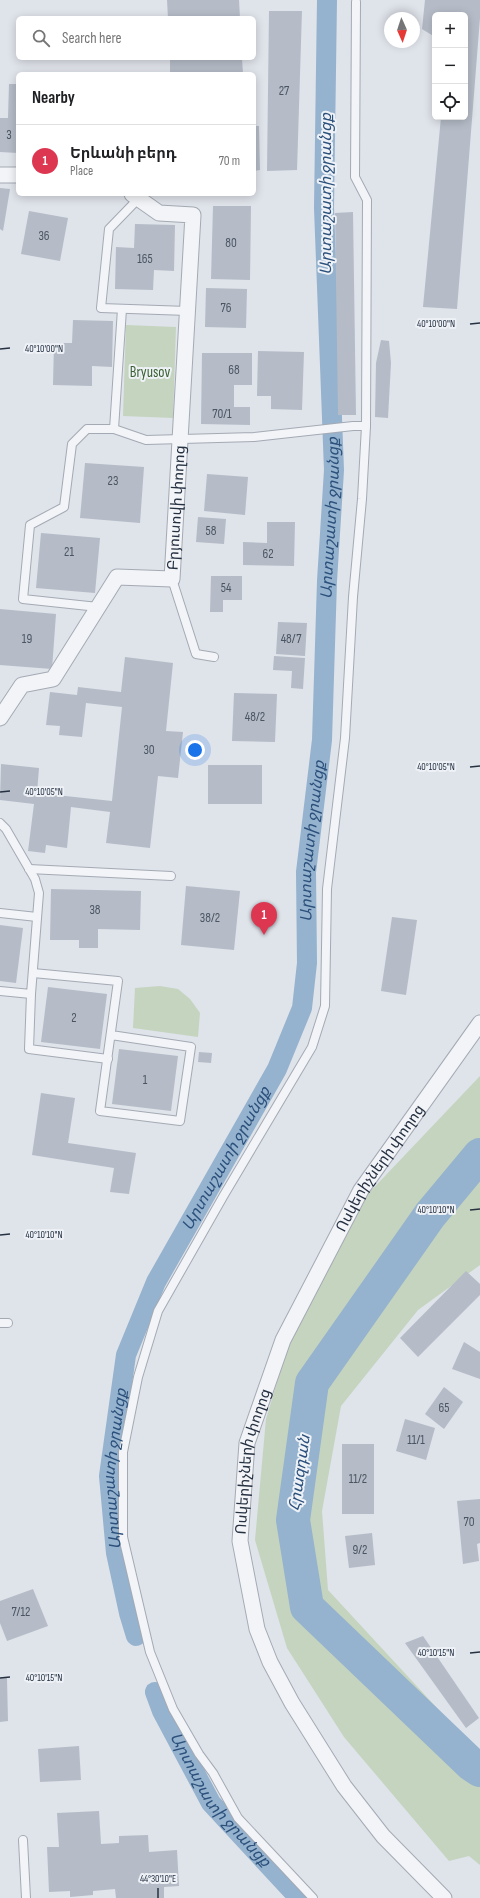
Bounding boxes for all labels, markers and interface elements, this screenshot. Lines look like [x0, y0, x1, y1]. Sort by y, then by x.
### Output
north arrow [384, 12, 420, 48]
map controls [432, 12, 468, 120]
button: + [432, 12, 468, 48]
search box [16, 16, 256, 60]
icon: search [30, 27, 52, 49]
text: Search here [62, 29, 122, 48]
button: − [432, 48, 468, 84]
house number: 27 [279, 83, 290, 99]
button: locate [432, 84, 468, 120]
text: Nearby [32, 88, 75, 108]
water label: Արտաշատի ջրանցք [317, 112, 336, 275]
house number: 3 [6, 127, 12, 143]
text: Երևանի բերդ [70, 144, 177, 163]
text: 1 [42, 153, 48, 169]
text: 70 m [219, 153, 240, 169]
text: Place [70, 163, 93, 179]
house number: 36 [38, 228, 50, 244]
house number: 80 [225, 235, 237, 251]
house number: 165 [137, 251, 153, 267]
house number: 76 [221, 300, 232, 316]
text: 40°10'00"N [417, 318, 455, 330]
text: 40°10'00"N [25, 343, 63, 355]
house number: 68 [228, 362, 240, 378]
park label: Bryusov [130, 363, 170, 382]
house number: 70/1 [212, 406, 232, 422]
water label: Արտաշատի ջրանցք [317, 435, 344, 599]
street label: Բրյուսովի փողոց [163, 445, 189, 571]
house number: 23 [108, 473, 118, 489]
house number: 58 [206, 523, 217, 539]
house number: 21 [64, 544, 74, 560]
house number: 62 [262, 546, 274, 562]
house number: 54 [221, 580, 232, 596]
house number: 19 [22, 631, 32, 647]
house number: 48/7 [281, 631, 302, 647]
house number: 48/2 [245, 709, 265, 725]
your location [185, 740, 205, 760]
house number: 30 [143, 742, 155, 758]
water label: Արտաշատի ջրանցք [296, 758, 329, 922]
text: 40°10'05"N [417, 761, 455, 773]
text: 40°10'05"N [25, 786, 63, 798]
house number: 38 [89, 902, 101, 918]
pin: 1 [251, 902, 277, 935]
house number: 38/2 [200, 910, 220, 926]
house number: 2 [71, 1010, 77, 1026]
house number: 1 [143, 1072, 148, 1088]
water label: Արտաշատի ջրանցք [178, 1082, 275, 1234]
street label: Ոսկերիչների փողոց [331, 1101, 428, 1235]
text: 40°10'10"N [417, 1204, 455, 1216]
text: 40°10'10"N [25, 1229, 63, 1241]
water label: Արտաշատի ջրանցք [99, 1386, 131, 1550]
street label: Ոսկերիչների փողոց [231, 1386, 275, 1535]
house number: 65 [439, 1400, 449, 1416]
water label: Հրազդան [285, 1432, 315, 1512]
house number: 11/1 [407, 1432, 425, 1448]
house number: 11/2 [349, 1471, 367, 1487]
house number: 70 [464, 1514, 475, 1530]
house number: 9/2 [353, 1542, 367, 1558]
house number: 7/12 [12, 1604, 30, 1620]
text: 40°10'15"N [418, 1647, 454, 1659]
text: 40°10'15"N [26, 1672, 62, 1684]
water label: Արտաշատի ջրանցք [166, 1729, 276, 1872]
text: 44°30'10"E [140, 1873, 176, 1885]

